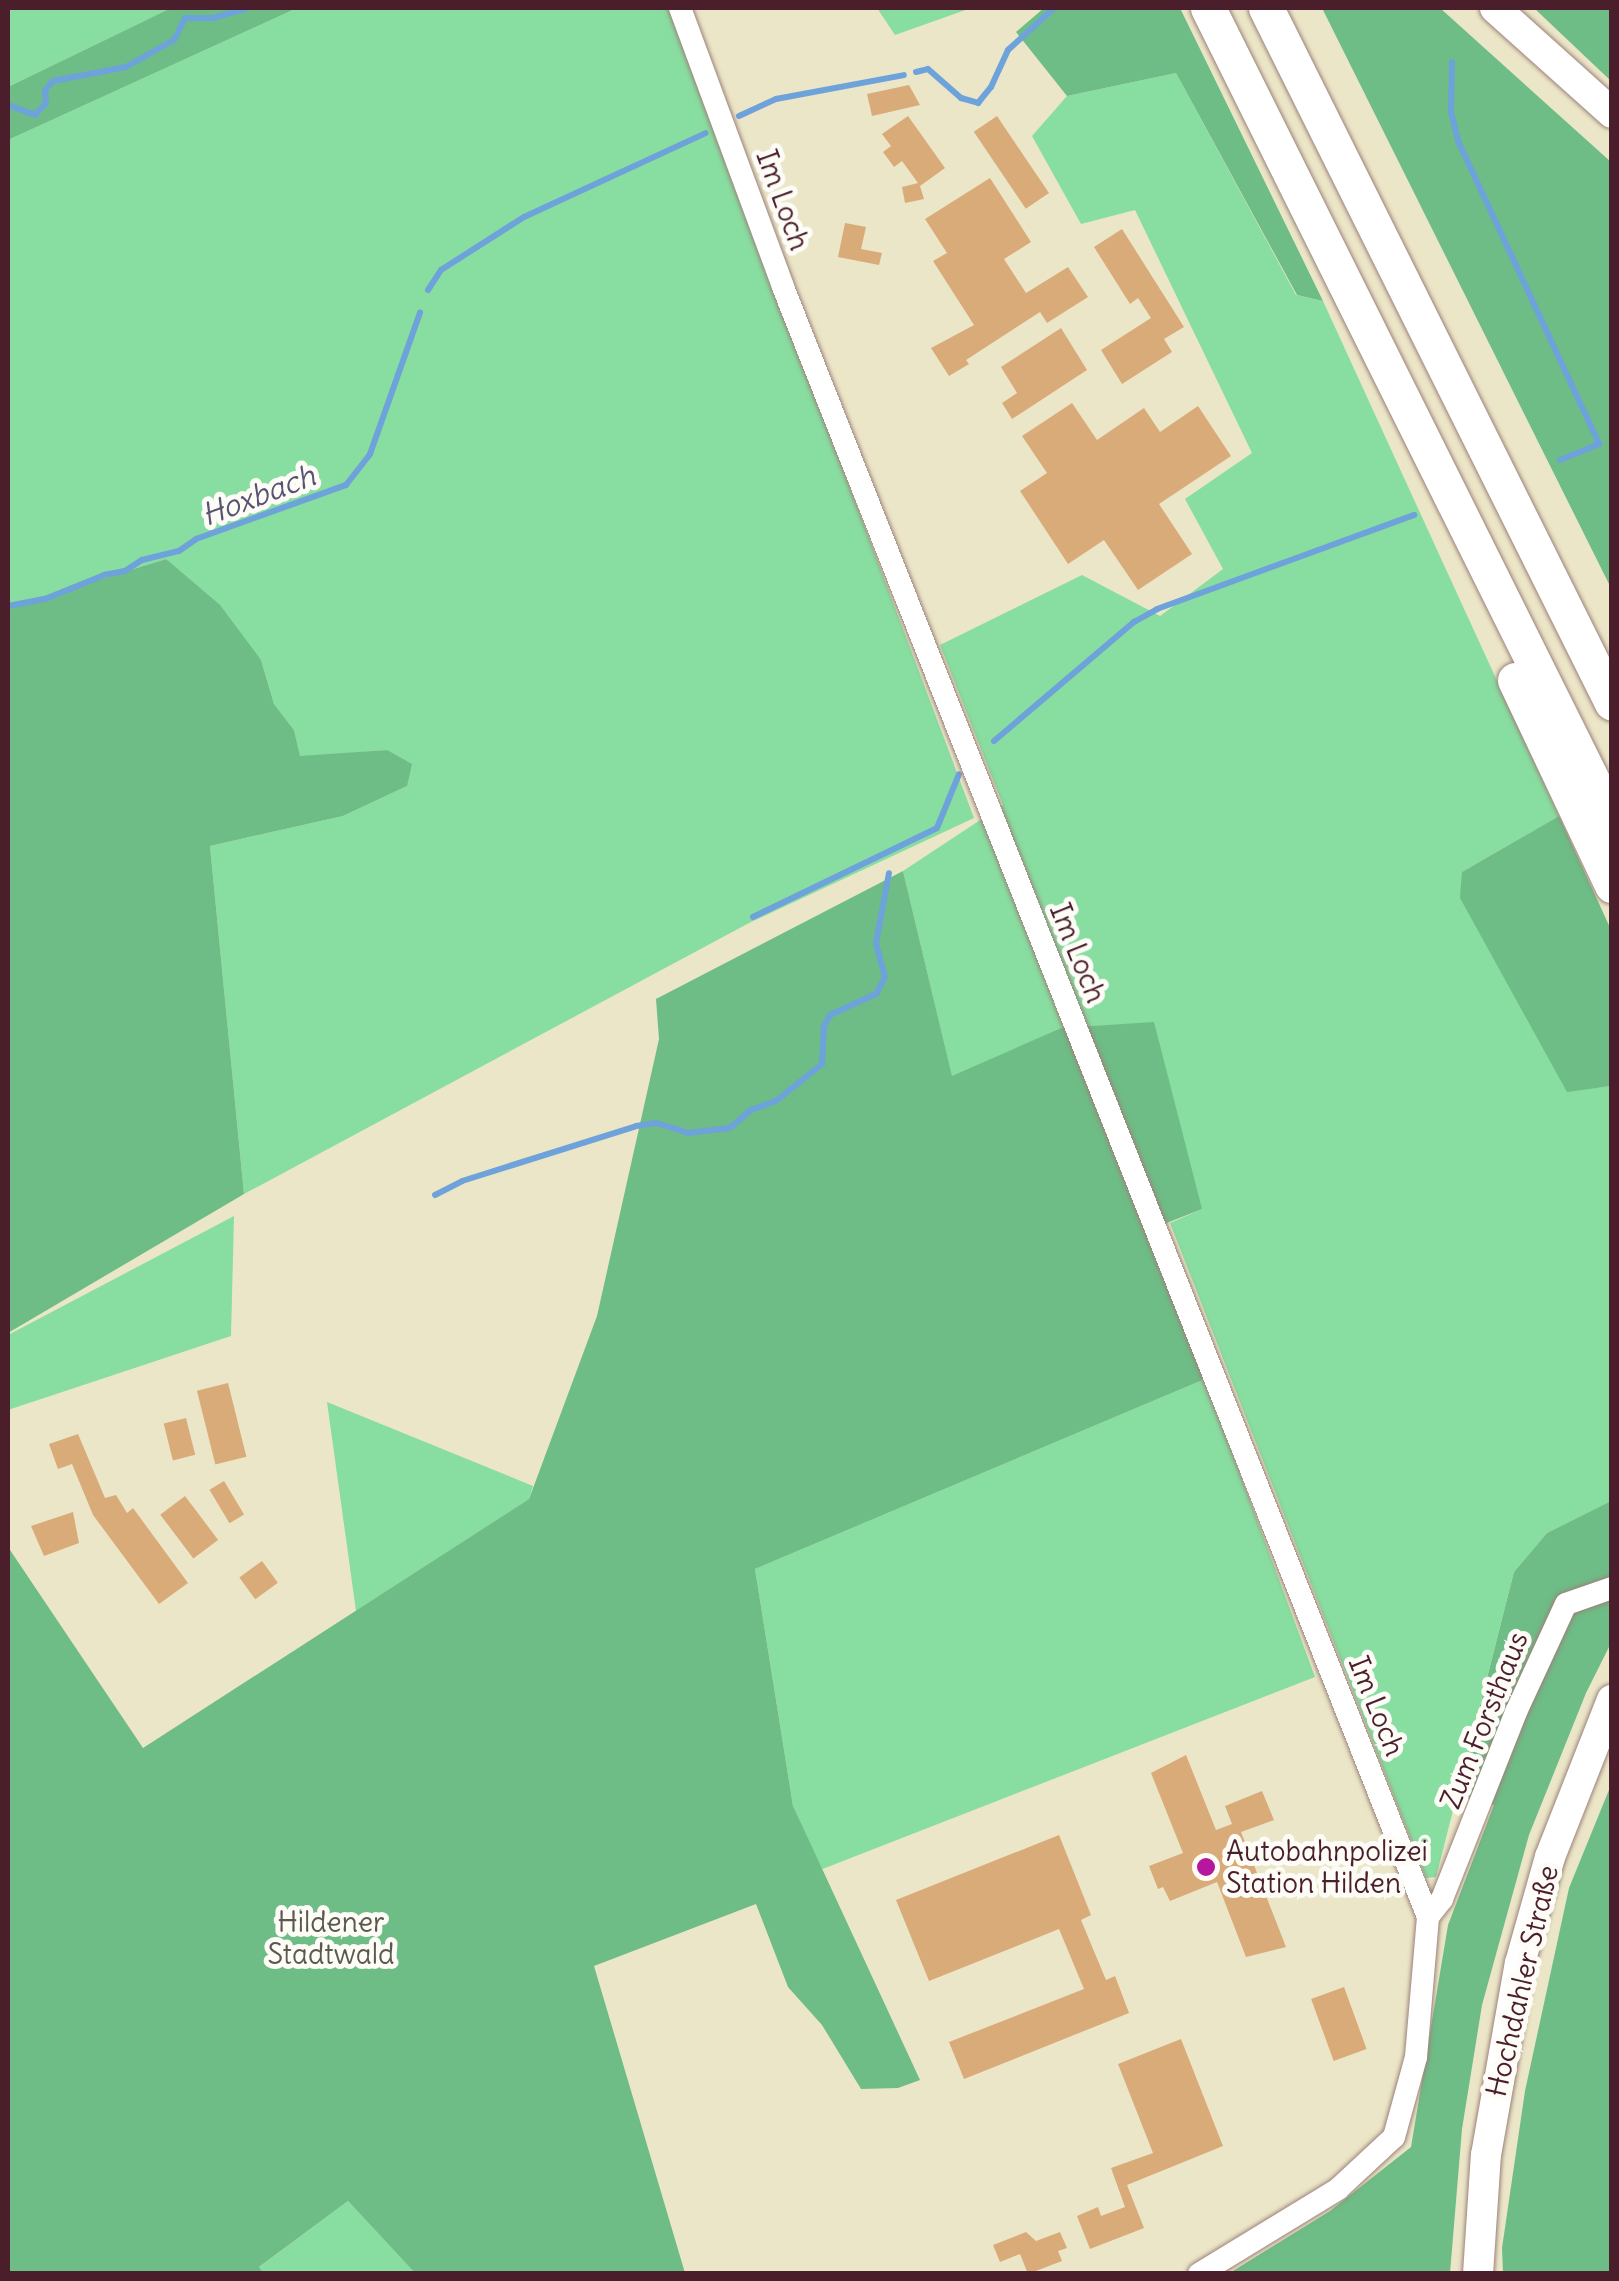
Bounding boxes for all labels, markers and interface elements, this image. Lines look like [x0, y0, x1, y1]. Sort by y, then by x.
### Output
street label: Im Loch [749, 145, 817, 255]
water label: Hoxbach [196, 457, 320, 533]
street label: Im Loch [1043, 898, 1113, 1008]
street label: Zum Forsthaus [1433, 1627, 1535, 1813]
street label: Im Loch [1342, 1651, 1412, 1761]
place label: Autobahnpolizei Station Hilden [1226, 1834, 1428, 1900]
marker: Autobahnpolizei Station Hilden [1195, 1856, 1217, 1878]
street label: Hochdahler Straße [1479, 1862, 1565, 2100]
park label: Hildener Stadtwald [267, 1905, 395, 1971]

